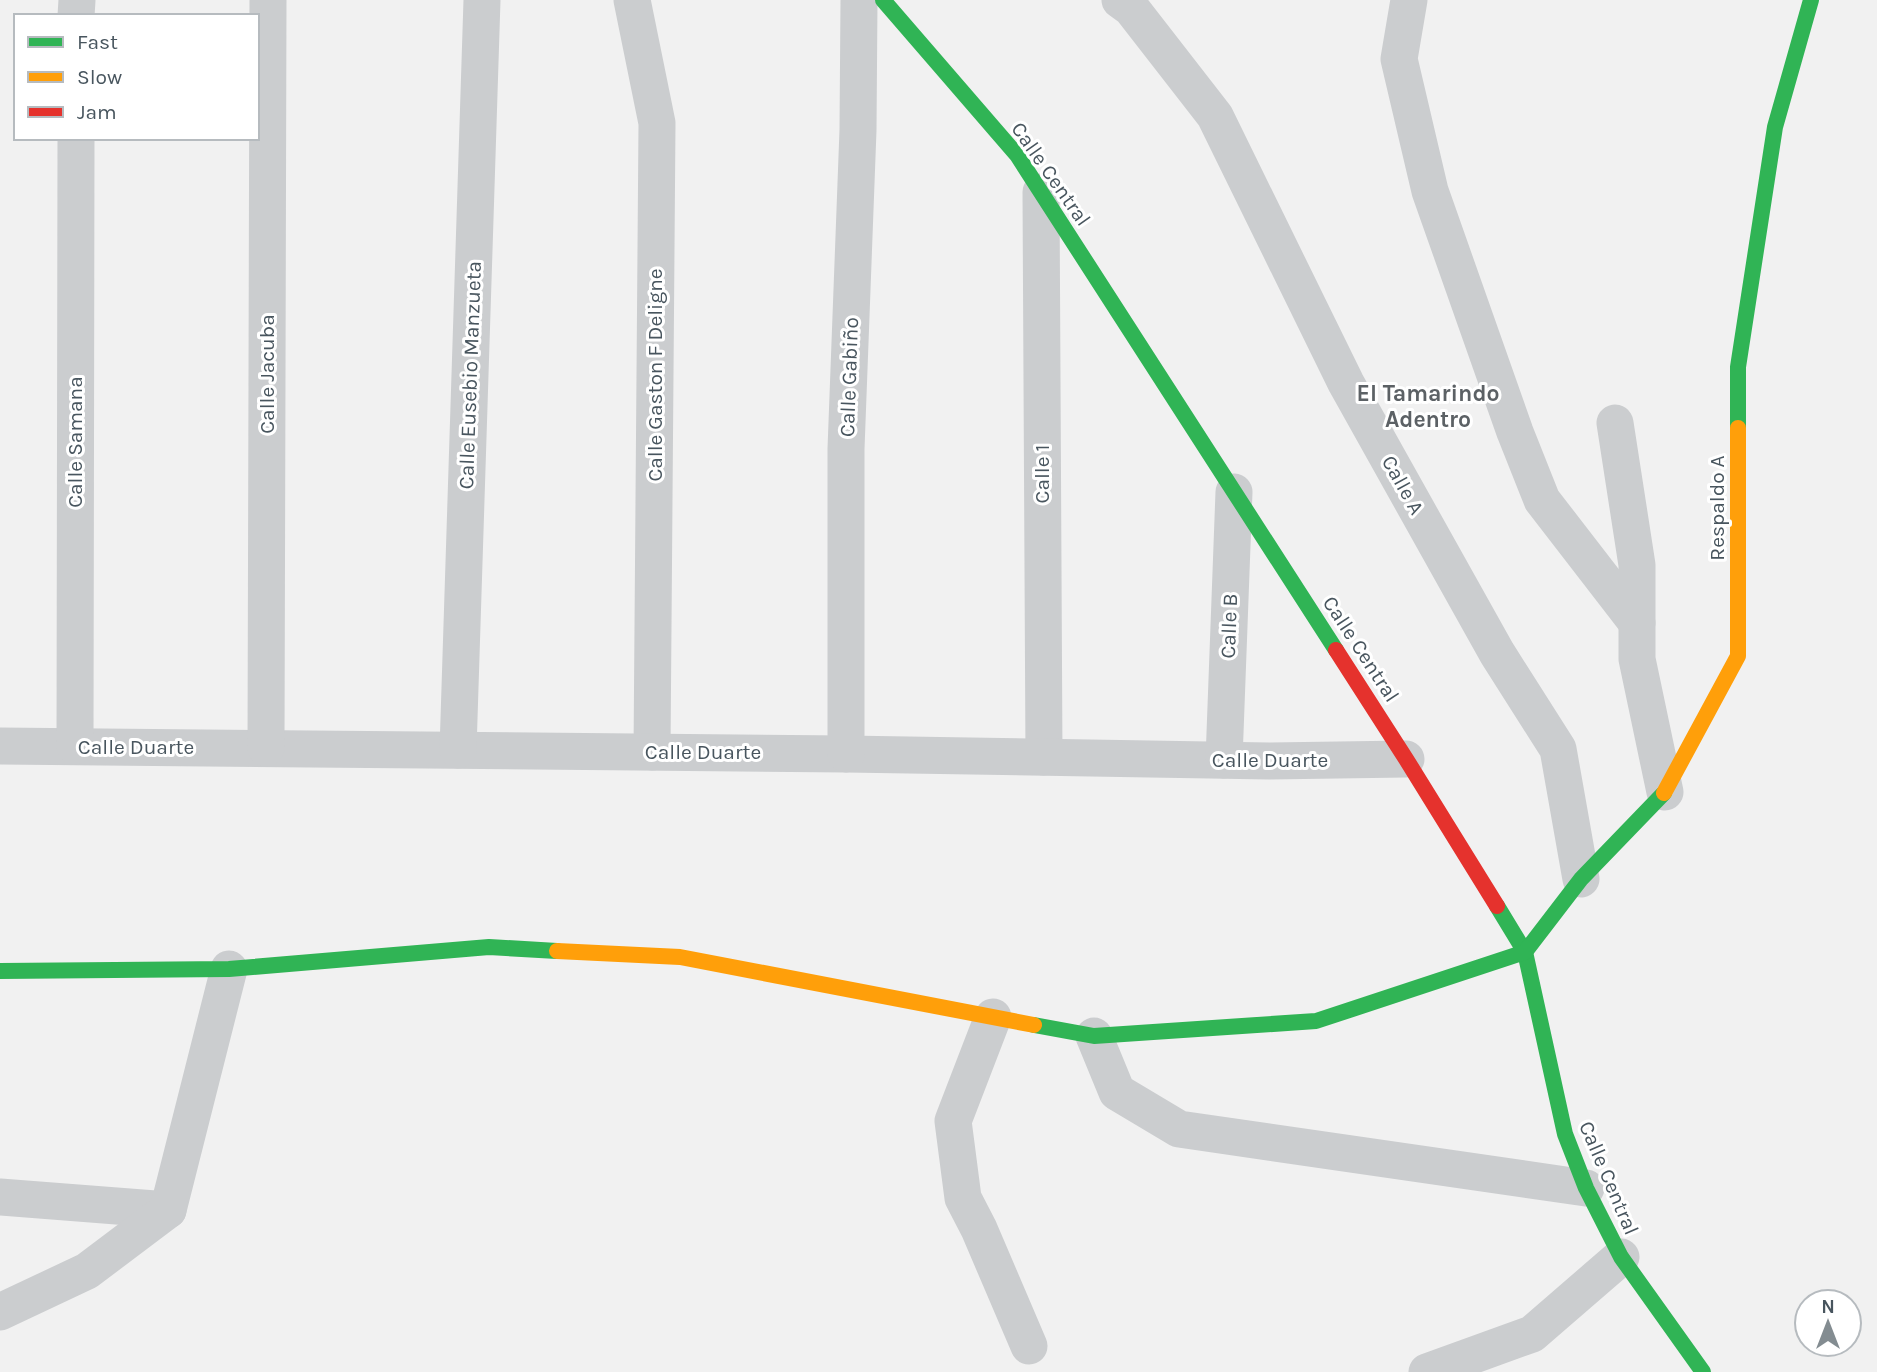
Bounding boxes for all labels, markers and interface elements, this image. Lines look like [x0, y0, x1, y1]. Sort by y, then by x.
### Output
legend [14, 14, 259, 140]
text: Fast [77, 30, 118, 54]
text: Slow [77, 65, 122, 89]
text: Jam [77, 100, 117, 124]
street label: Calle Central [1006, 117, 1096, 231]
street label: Calle Eusebio Manzueta [454, 260, 486, 490]
street label: Calle Gaston F Deligne [643, 268, 667, 482]
street label: Calle Jacuba [255, 314, 279, 434]
street label: Calle Gabiño [835, 317, 863, 437]
street label: Calle Samana [63, 376, 87, 508]
district label: El Tamarindo Adentro [1356, 380, 1500, 433]
street label: Calle 1 [1030, 445, 1054, 503]
street label: Calle A [1377, 451, 1429, 519]
street label: Respaldo A [1705, 455, 1729, 561]
street label: Calle Central [1318, 592, 1404, 706]
street label: Calle B [1216, 593, 1242, 659]
street label: Calle Duarte [78, 735, 194, 759]
street label: Calle Duarte [645, 740, 761, 764]
street label: Calle Duarte [1212, 748, 1328, 772]
street label: Calle Central [1574, 1118, 1644, 1238]
north arrow [1793, 1288, 1863, 1358]
text: N [1821, 1296, 1835, 1318]

